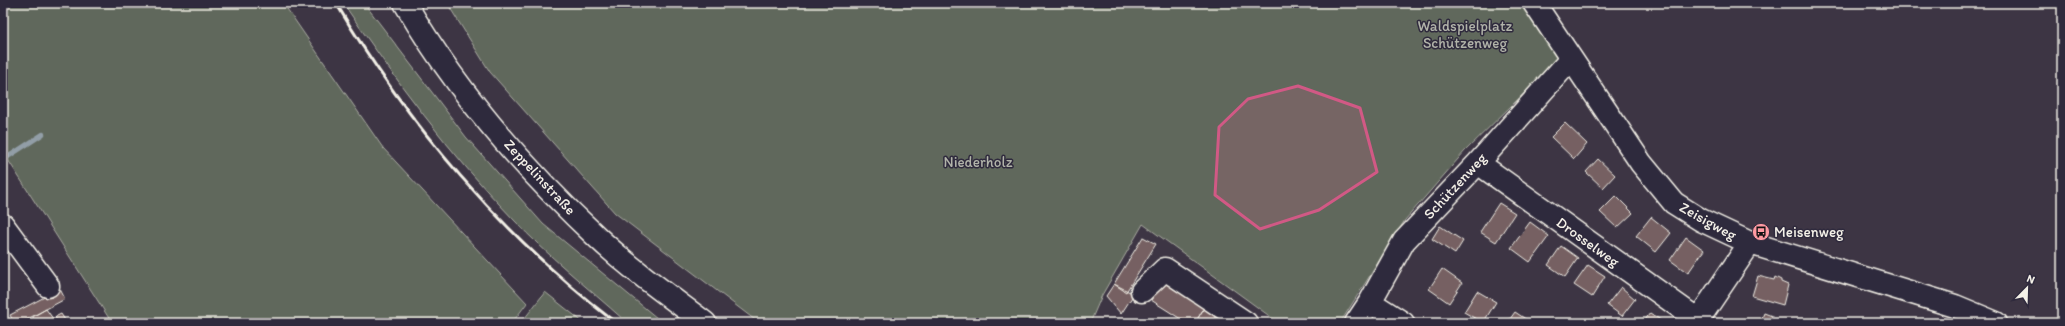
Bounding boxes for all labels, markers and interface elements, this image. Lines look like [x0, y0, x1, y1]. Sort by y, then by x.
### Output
park label: Waldspielplatz Schützenweg [1418, 17, 1513, 52]
street label: Zeppelinstraße [500, 135, 580, 219]
street label: Schützenweg [1420, 149, 1491, 223]
park label: Niederholz [944, 153, 1013, 171]
street label: Zeisigweg [1676, 198, 1740, 244]
street label: Drosselweg [1553, 213, 1623, 271]
bus stop icon: Meisenweg [1751, 222, 1771, 242]
place label: Meisenweg [1774, 223, 1844, 241]
north arrow [2007, 268, 2047, 308]
text: N [2025, 272, 2037, 287]

